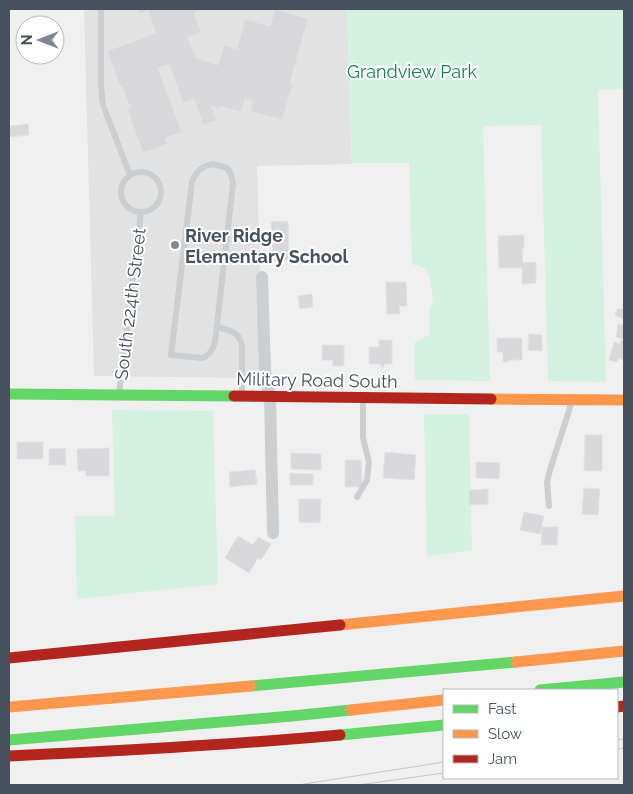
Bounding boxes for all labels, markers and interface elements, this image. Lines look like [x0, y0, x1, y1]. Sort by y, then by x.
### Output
north arrow [15, 15, 65, 65]
text: N [19, 35, 35, 45]
park label: Grandview Park [347, 61, 477, 82]
place label: River Ridge Elementary School [185, 225, 349, 267]
street label: South 224th Street [110, 227, 150, 381]
marker: River Ridge Elementary School [169, 239, 181, 251]
street label: Military Road South [236, 368, 398, 392]
legend [443, 689, 618, 779]
text: Fast [488, 700, 516, 718]
text: Slow [488, 725, 522, 743]
text: Jam [488, 750, 517, 768]

